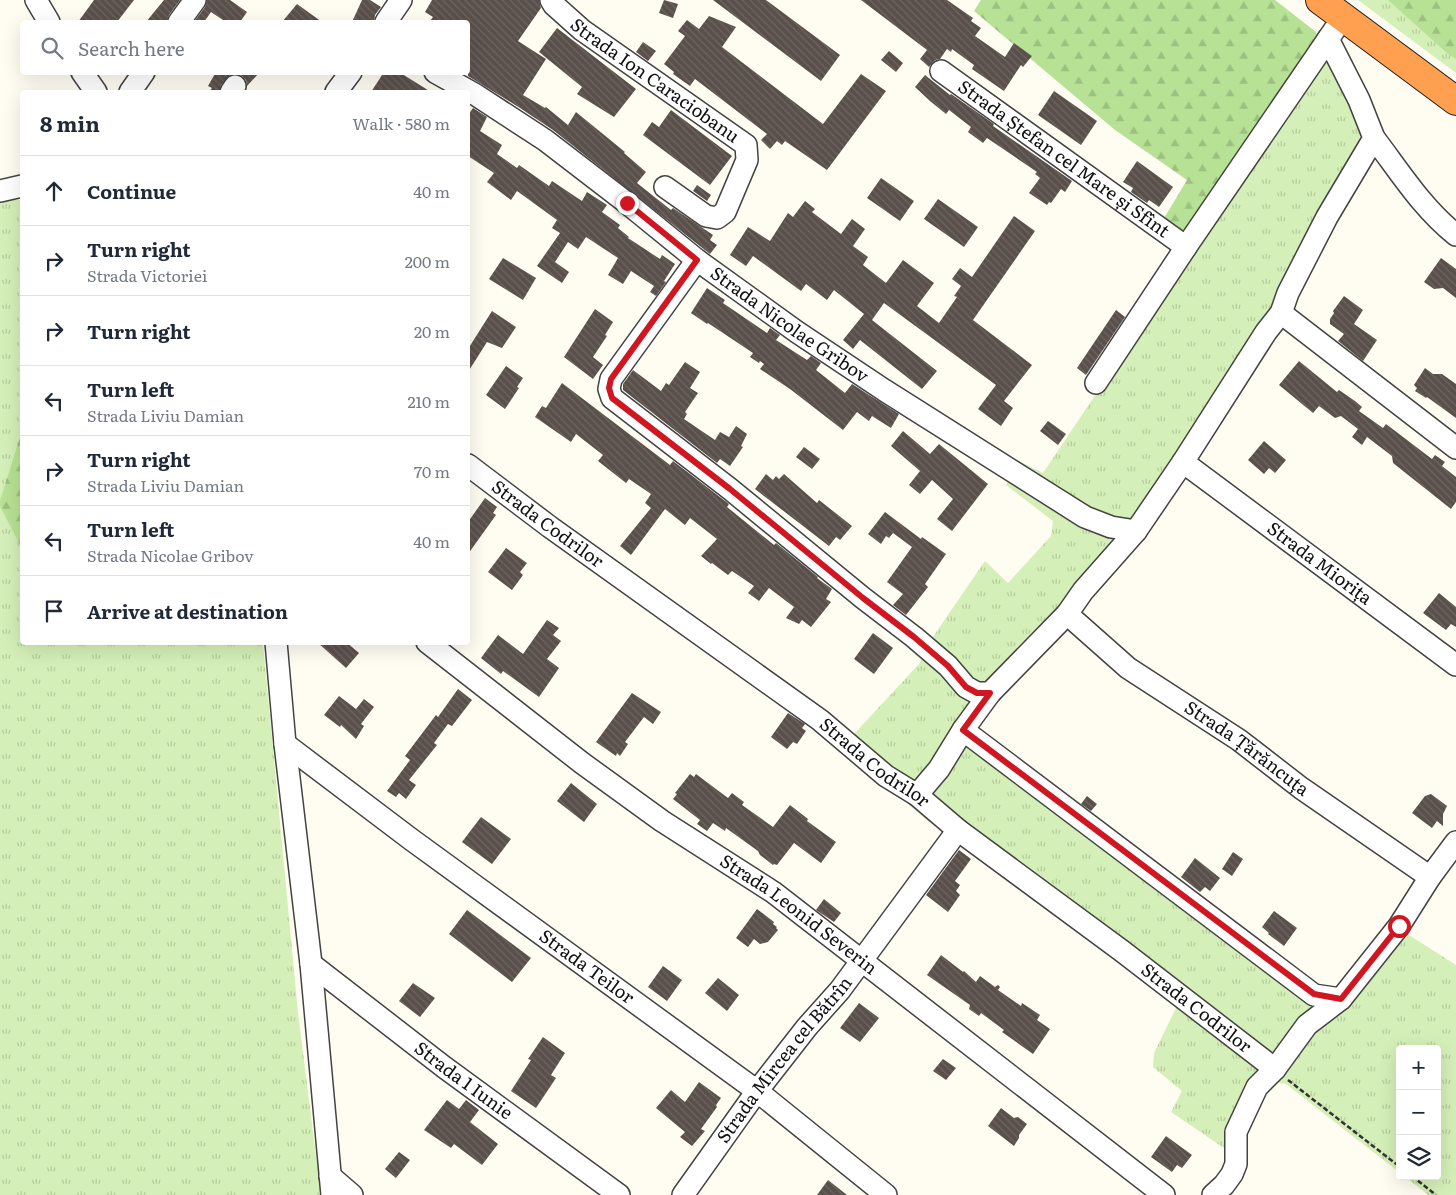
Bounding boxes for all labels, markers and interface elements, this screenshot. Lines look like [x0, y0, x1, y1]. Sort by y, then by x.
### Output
street label: Strada Ion Caraciobanu [565, 11, 746, 149]
search box [20, 20, 470, 75]
icon: search [38, 34, 66, 62]
text: Search here [78, 34, 185, 62]
street label: Strada Ștefan cel Mare și Sfînt [953, 73, 1177, 244]
text: 8 min [40, 107, 100, 138]
text: Walk · 580 m [352, 111, 450, 135]
icon: ahead [40, 177, 68, 205]
text: Continue [87, 177, 176, 205]
text: 40 m [413, 179, 450, 203]
route end [616, 192, 639, 215]
text: Turn right [87, 235, 191, 263]
icon: right [40, 247, 68, 275]
text: 200 m [405, 249, 450, 273]
street label: Strada Nicolae Gribov [705, 259, 875, 389]
text: Strada Victoriei [87, 263, 207, 287]
icon: right [40, 317, 68, 345]
text: Turn right [87, 317, 191, 345]
text: 20 m [414, 319, 450, 343]
text: Turn left [87, 375, 174, 403]
icon: left [40, 387, 68, 415]
text: 210 m [407, 389, 450, 413]
text: Strada Liviu Damian [87, 403, 244, 427]
text: Turn right [87, 445, 191, 473]
icon: right [40, 457, 68, 485]
text: 70 m [414, 459, 450, 483]
text: Strada Liviu Damian [87, 473, 244, 497]
street label: Strada Codrilor [487, 473, 610, 574]
street label: Strada Miorița [1262, 514, 1379, 611]
text: Turn left [87, 515, 174, 543]
icon: left [40, 527, 68, 555]
text: 40 m [413, 529, 450, 553]
text: Strada Nicolae Gribov [87, 543, 254, 567]
icon: arrive [40, 597, 68, 625]
text: Arrive at destination [87, 597, 288, 625]
street label: Strada Țărăncuța [1180, 693, 1315, 802]
street label: Strada Codrilor [814, 710, 937, 813]
street label: Strada Leonid Severin [715, 847, 884, 980]
route start [1388, 915, 1411, 938]
street label: Strada Teilor [534, 922, 641, 1010]
street label: Strada Codrilor [1136, 956, 1259, 1059]
street label: Strada Mircea cel Bătrîn [709, 970, 858, 1148]
street label: Strada 1 Iunie [409, 1034, 519, 1125]
map controls [1396, 1045, 1441, 1180]
button: + [1396, 1045, 1441, 1090]
button: − [1396, 1090, 1441, 1135]
button: layers [1396, 1135, 1441, 1180]

